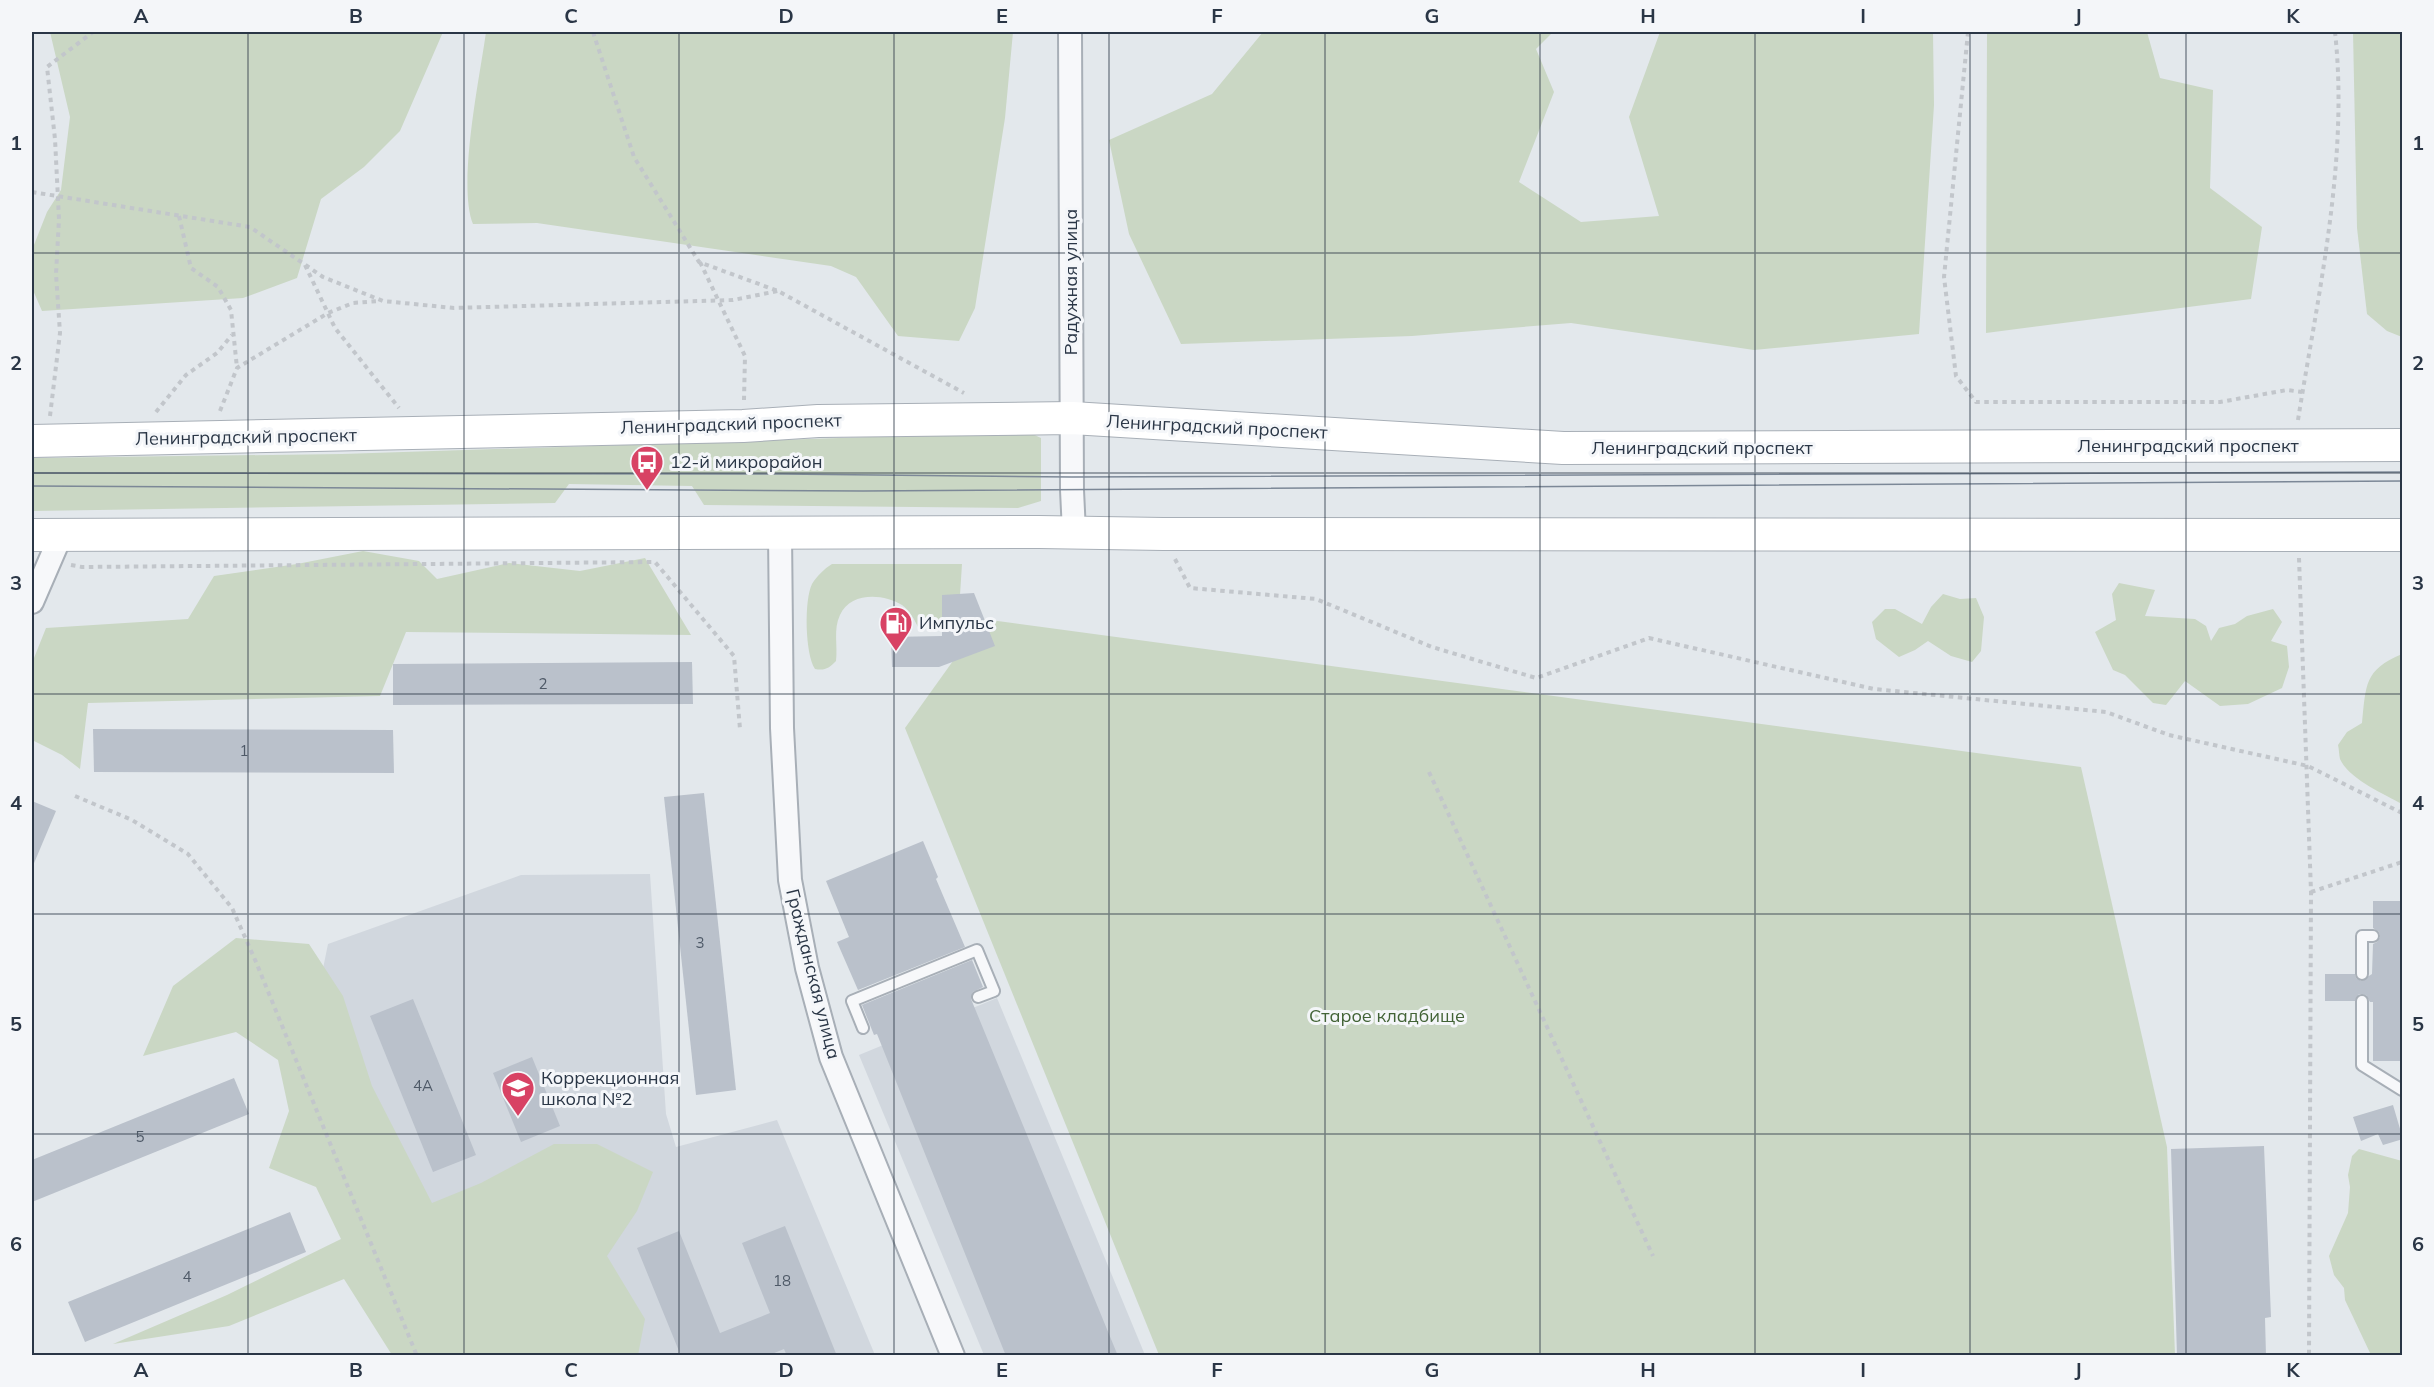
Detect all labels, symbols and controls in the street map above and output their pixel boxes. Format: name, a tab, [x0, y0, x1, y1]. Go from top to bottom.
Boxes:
text: A	[134, 3, 149, 28]
text: B	[349, 3, 363, 28]
text: C	[564, 3, 578, 28]
text: D	[778, 3, 794, 28]
text: E	[996, 3, 1008, 28]
text: F	[1211, 3, 1223, 28]
text: G	[1425, 3, 1439, 28]
text: H	[1640, 3, 1656, 28]
text: I	[1860, 3, 1866, 28]
text: J	[2074, 3, 2082, 28]
text: K	[2286, 3, 2300, 28]
text: 1	[10, 130, 22, 155]
text: 1	[2412, 130, 2424, 155]
street label: Радужная улица	[1059, 209, 1082, 355]
text: 2	[10, 350, 22, 375]
text: 2	[2412, 350, 2424, 375]
street label: Ленинградский проспект	[620, 408, 843, 439]
street label: Ленинградский проспект	[1106, 409, 1329, 444]
street label: Ленинградский проспект	[135, 423, 358, 450]
street label: Ленинградский проспект	[2077, 434, 2300, 457]
street label: Ленинградский проспект	[1591, 436, 1814, 459]
bus stop icon: 12-й микрорайон	[629, 444, 665, 491]
place label: 12-й микрорайон	[670, 450, 823, 473]
text: 3	[10, 570, 22, 595]
text: 3	[2412, 570, 2424, 595]
fuel station icon: Импульс	[878, 605, 914, 652]
place label: Импульс	[919, 611, 994, 634]
house number: 2	[538, 674, 548, 693]
house number: 1	[239, 741, 249, 760]
text: 4	[10, 790, 22, 815]
text: 4	[2412, 790, 2424, 815]
street label: Гражданская улица	[781, 886, 846, 1061]
house number: 3	[695, 933, 705, 952]
park label: Старое кладбище	[1309, 1004, 1465, 1027]
text: 5	[10, 1011, 22, 1036]
text: 5	[2412, 1011, 2424, 1036]
place label: Коррекционная школа №2	[541, 1066, 679, 1110]
school or university icon: Коррекционная школа №2	[500, 1070, 536, 1117]
house number: 4А	[413, 1076, 433, 1095]
house number: 5	[135, 1127, 145, 1146]
text: 6	[10, 1231, 22, 1256]
text: 6	[2412, 1231, 2424, 1256]
house number: 4	[182, 1267, 192, 1286]
house number: 18	[773, 1271, 791, 1290]
text: A	[134, 1357, 149, 1382]
text: B	[349, 1357, 363, 1382]
text: C	[564, 1357, 578, 1382]
text: D	[778, 1357, 794, 1382]
text: E	[996, 1357, 1008, 1382]
text: F	[1211, 1357, 1223, 1382]
text: G	[1425, 1357, 1439, 1382]
text: H	[1640, 1357, 1656, 1382]
text: I	[1860, 1357, 1866, 1382]
text: J	[2074, 1357, 2082, 1382]
text: K	[2286, 1357, 2300, 1382]

